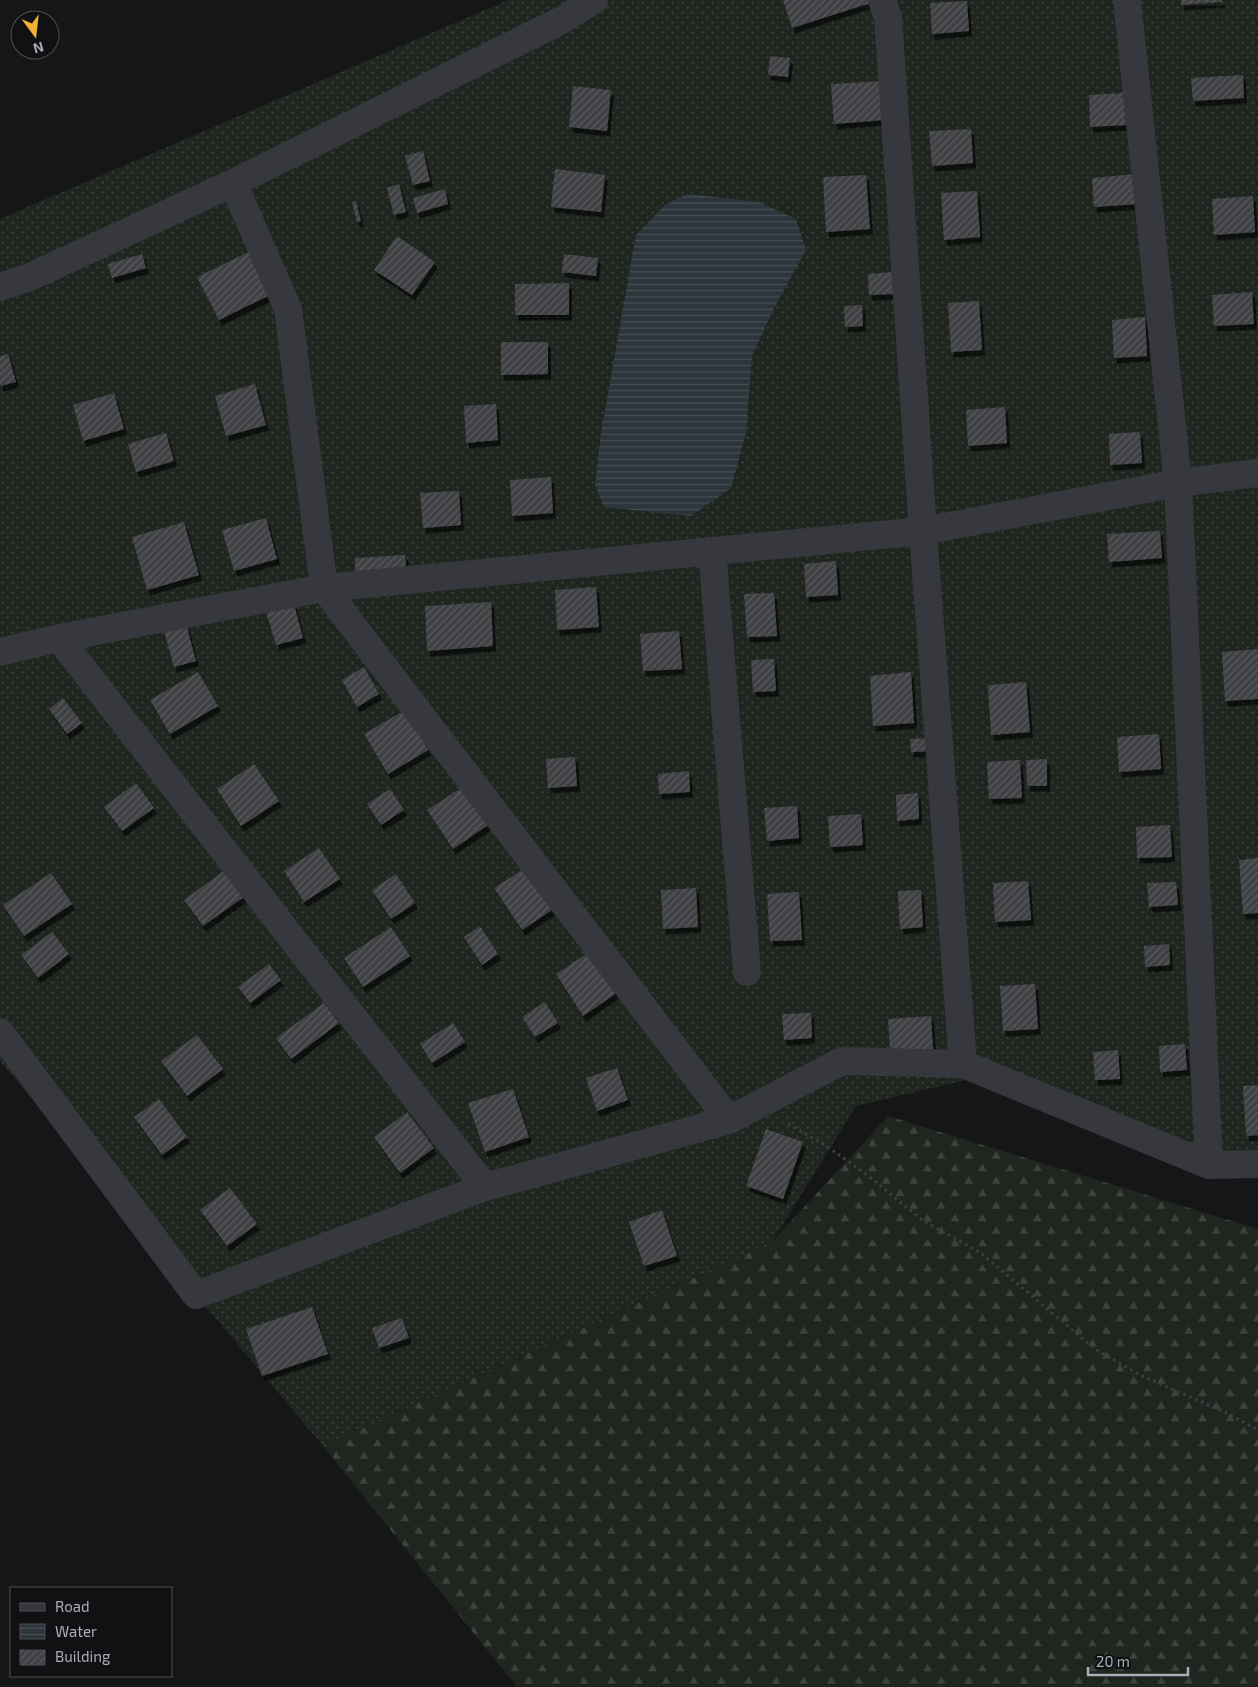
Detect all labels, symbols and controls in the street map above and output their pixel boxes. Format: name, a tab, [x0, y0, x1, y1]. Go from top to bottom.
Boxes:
north arrow	[10, 10, 60, 60]
text: N	[31, 39, 46, 58]
legend	[10, 1587, 172, 1677]
text: Road	[55, 1597, 90, 1615]
text: Water	[55, 1622, 97, 1640]
scale bar	[1088, 1644, 1188, 1676]
text: Building	[55, 1647, 111, 1665]
text: 20 m	[1096, 1652, 1130, 1670]

